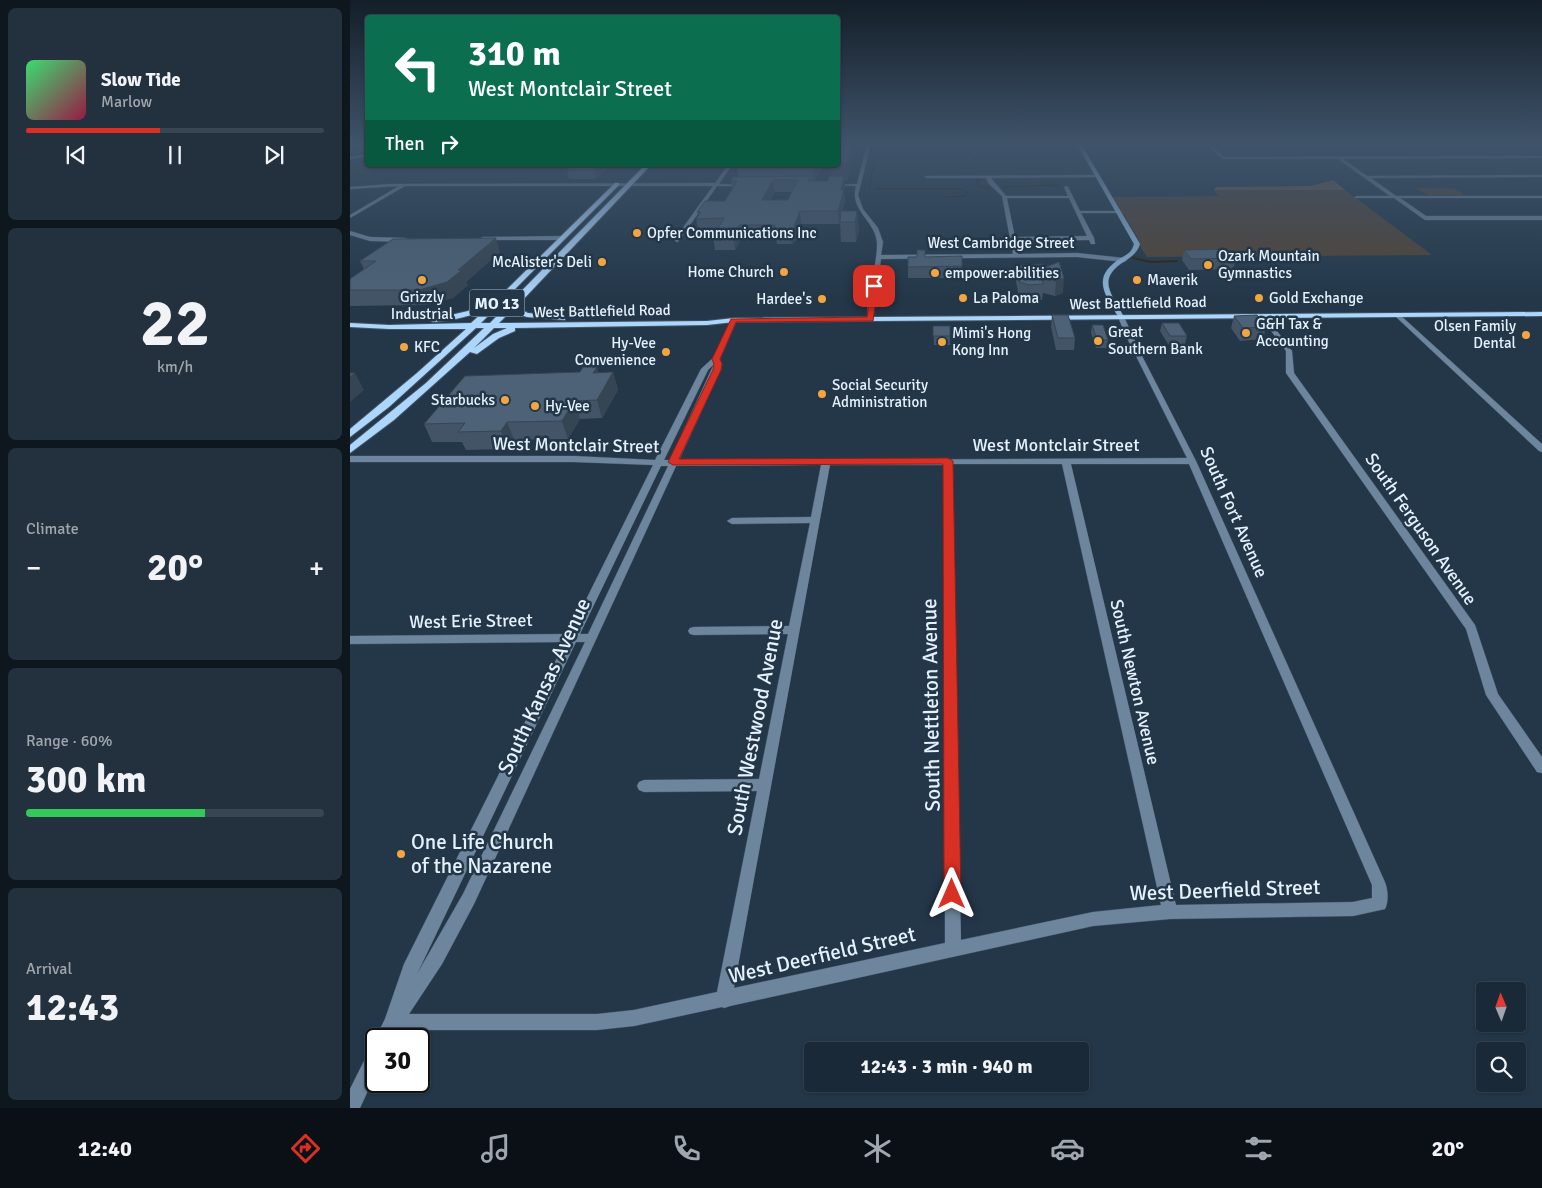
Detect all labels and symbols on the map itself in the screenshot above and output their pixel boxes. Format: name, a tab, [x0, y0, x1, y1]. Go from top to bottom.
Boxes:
place label: Opfer Communications Inc	[647, 224, 817, 242]
marker: Opfer Communications Inc	[631, 227, 643, 239]
street label: West Cambridge Street	[928, 234, 1074, 252]
place label: Ozark Mountain Gymnastics	[1218, 247, 1320, 282]
place label: McAlister's Deli	[492, 253, 592, 271]
marker: McAlister's Deli	[596, 256, 608, 268]
marker: Ozark Mountain Gymnastics	[1202, 259, 1214, 271]
place label: Home Church	[687, 263, 774, 281]
place label: empower:abilities	[945, 264, 1060, 282]
pin	[853, 265, 895, 307]
marker: Home Church	[778, 266, 790, 278]
marker: empower:abilities	[929, 267, 941, 279]
place label: Maverik	[1147, 271, 1198, 289]
marker: Grizzly Industrial	[416, 274, 428, 286]
marker: Maverik	[1131, 274, 1143, 286]
place label: Grizzly Industrial	[391, 288, 453, 323]
place label: La Paloma	[973, 289, 1039, 307]
place label: Gold Exchange	[1269, 289, 1364, 307]
road number: MO 13	[470, 290, 524, 316]
place label: Hardee's	[756, 290, 812, 308]
marker: La Paloma	[957, 292, 969, 304]
marker: Gold Exchange	[1253, 292, 1265, 304]
marker: Hardee's	[816, 293, 828, 305]
street label: West Battlefield Road	[1069, 293, 1207, 313]
street label: West Battlefield Road	[533, 301, 671, 321]
place label: G&H Tax & Accounting	[1256, 315, 1329, 350]
place label: Olsen Family Dental	[1434, 317, 1516, 352]
place label: Great Southern Bank	[1108, 323, 1203, 358]
place label: Mimi's Hong Kong Inn	[952, 324, 1031, 359]
marker: G&H Tax & Accounting	[1240, 327, 1252, 339]
marker: Olsen Family Dental	[1520, 329, 1532, 341]
place label: Hy-Vee Convenience	[575, 334, 656, 369]
marker: Great Southern Bank	[1092, 335, 1104, 347]
marker: Mimi's Hong Kong Inn	[936, 336, 948, 348]
place label: KFC	[414, 338, 440, 356]
marker: KFC	[398, 341, 410, 353]
marker: Hy-Vee Convenience	[660, 346, 672, 358]
place label: Social Security Administration	[832, 376, 928, 411]
marker: Social Security Administration	[816, 388, 828, 400]
place label: Starbucks	[431, 391, 495, 409]
marker: Starbucks	[499, 394, 511, 406]
place label: Hy-Vee	[545, 397, 590, 415]
marker: Hy-Vee	[529, 400, 541, 412]
street label: West Montclair Street	[492, 433, 660, 457]
street label: West Montclair Street	[973, 434, 1139, 456]
street label: South Fort Avenue	[1195, 443, 1273, 581]
street label: South Ferguson Avenue	[1360, 449, 1482, 609]
street label: South Kansas Avenue	[492, 594, 596, 778]
street label: South Newton Avenue	[1105, 597, 1165, 767]
street label: South Nettleton Avenue	[916, 598, 946, 812]
street label: West Erie Street	[409, 609, 533, 633]
street label: South Westwood Avenue	[721, 617, 789, 837]
place label: One Life Church of the Nazarene	[411, 829, 554, 879]
marker: One Life Church of the Nazarene	[395, 848, 407, 860]
position arrow	[925, 867, 977, 919]
street label: West Deerfield Street	[1129, 874, 1321, 906]
street label: West Deerfield Street	[726, 921, 918, 989]
north arrow	[1476, 982, 1526, 1032]
speed limit sign: 30	[365, 1028, 430, 1093]

